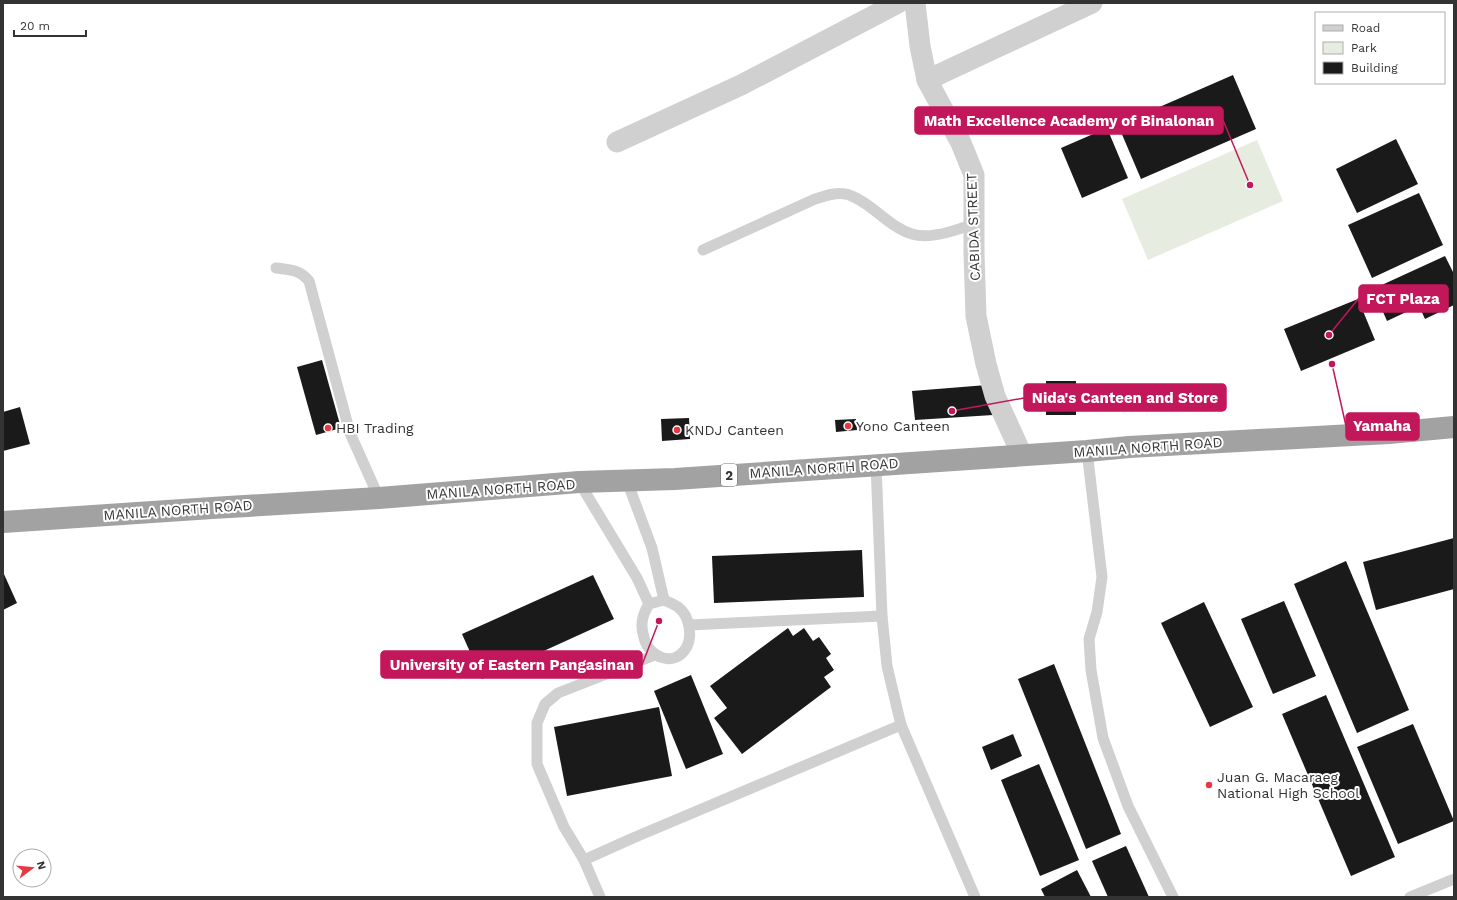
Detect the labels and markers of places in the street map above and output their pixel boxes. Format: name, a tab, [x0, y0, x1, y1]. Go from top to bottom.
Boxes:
callout: Math Excellence Academy of Binalonan	[915, 107, 1223, 134]
callout: FCT Plaza	[1359, 285, 1448, 312]
callout: Nida's Canteen and Store	[1024, 384, 1226, 411]
callout: Yamaha	[1346, 413, 1419, 440]
place label: Yono Canteen	[856, 418, 950, 434]
place label: HBI Trading	[336, 420, 414, 436]
marker: Yono Canteen	[843, 421, 853, 431]
place label: KNDJ Canteen	[685, 422, 784, 438]
marker: HBI Trading	[323, 423, 333, 433]
marker: KNDJ Canteen	[672, 425, 682, 435]
callout: University of Eastern Pangasinan	[381, 651, 642, 678]
place label: Juan G. Macaraeg National High School	[1217, 769, 1360, 801]
marker: Juan G. Macaraeg National High School	[1204, 780, 1214, 790]

